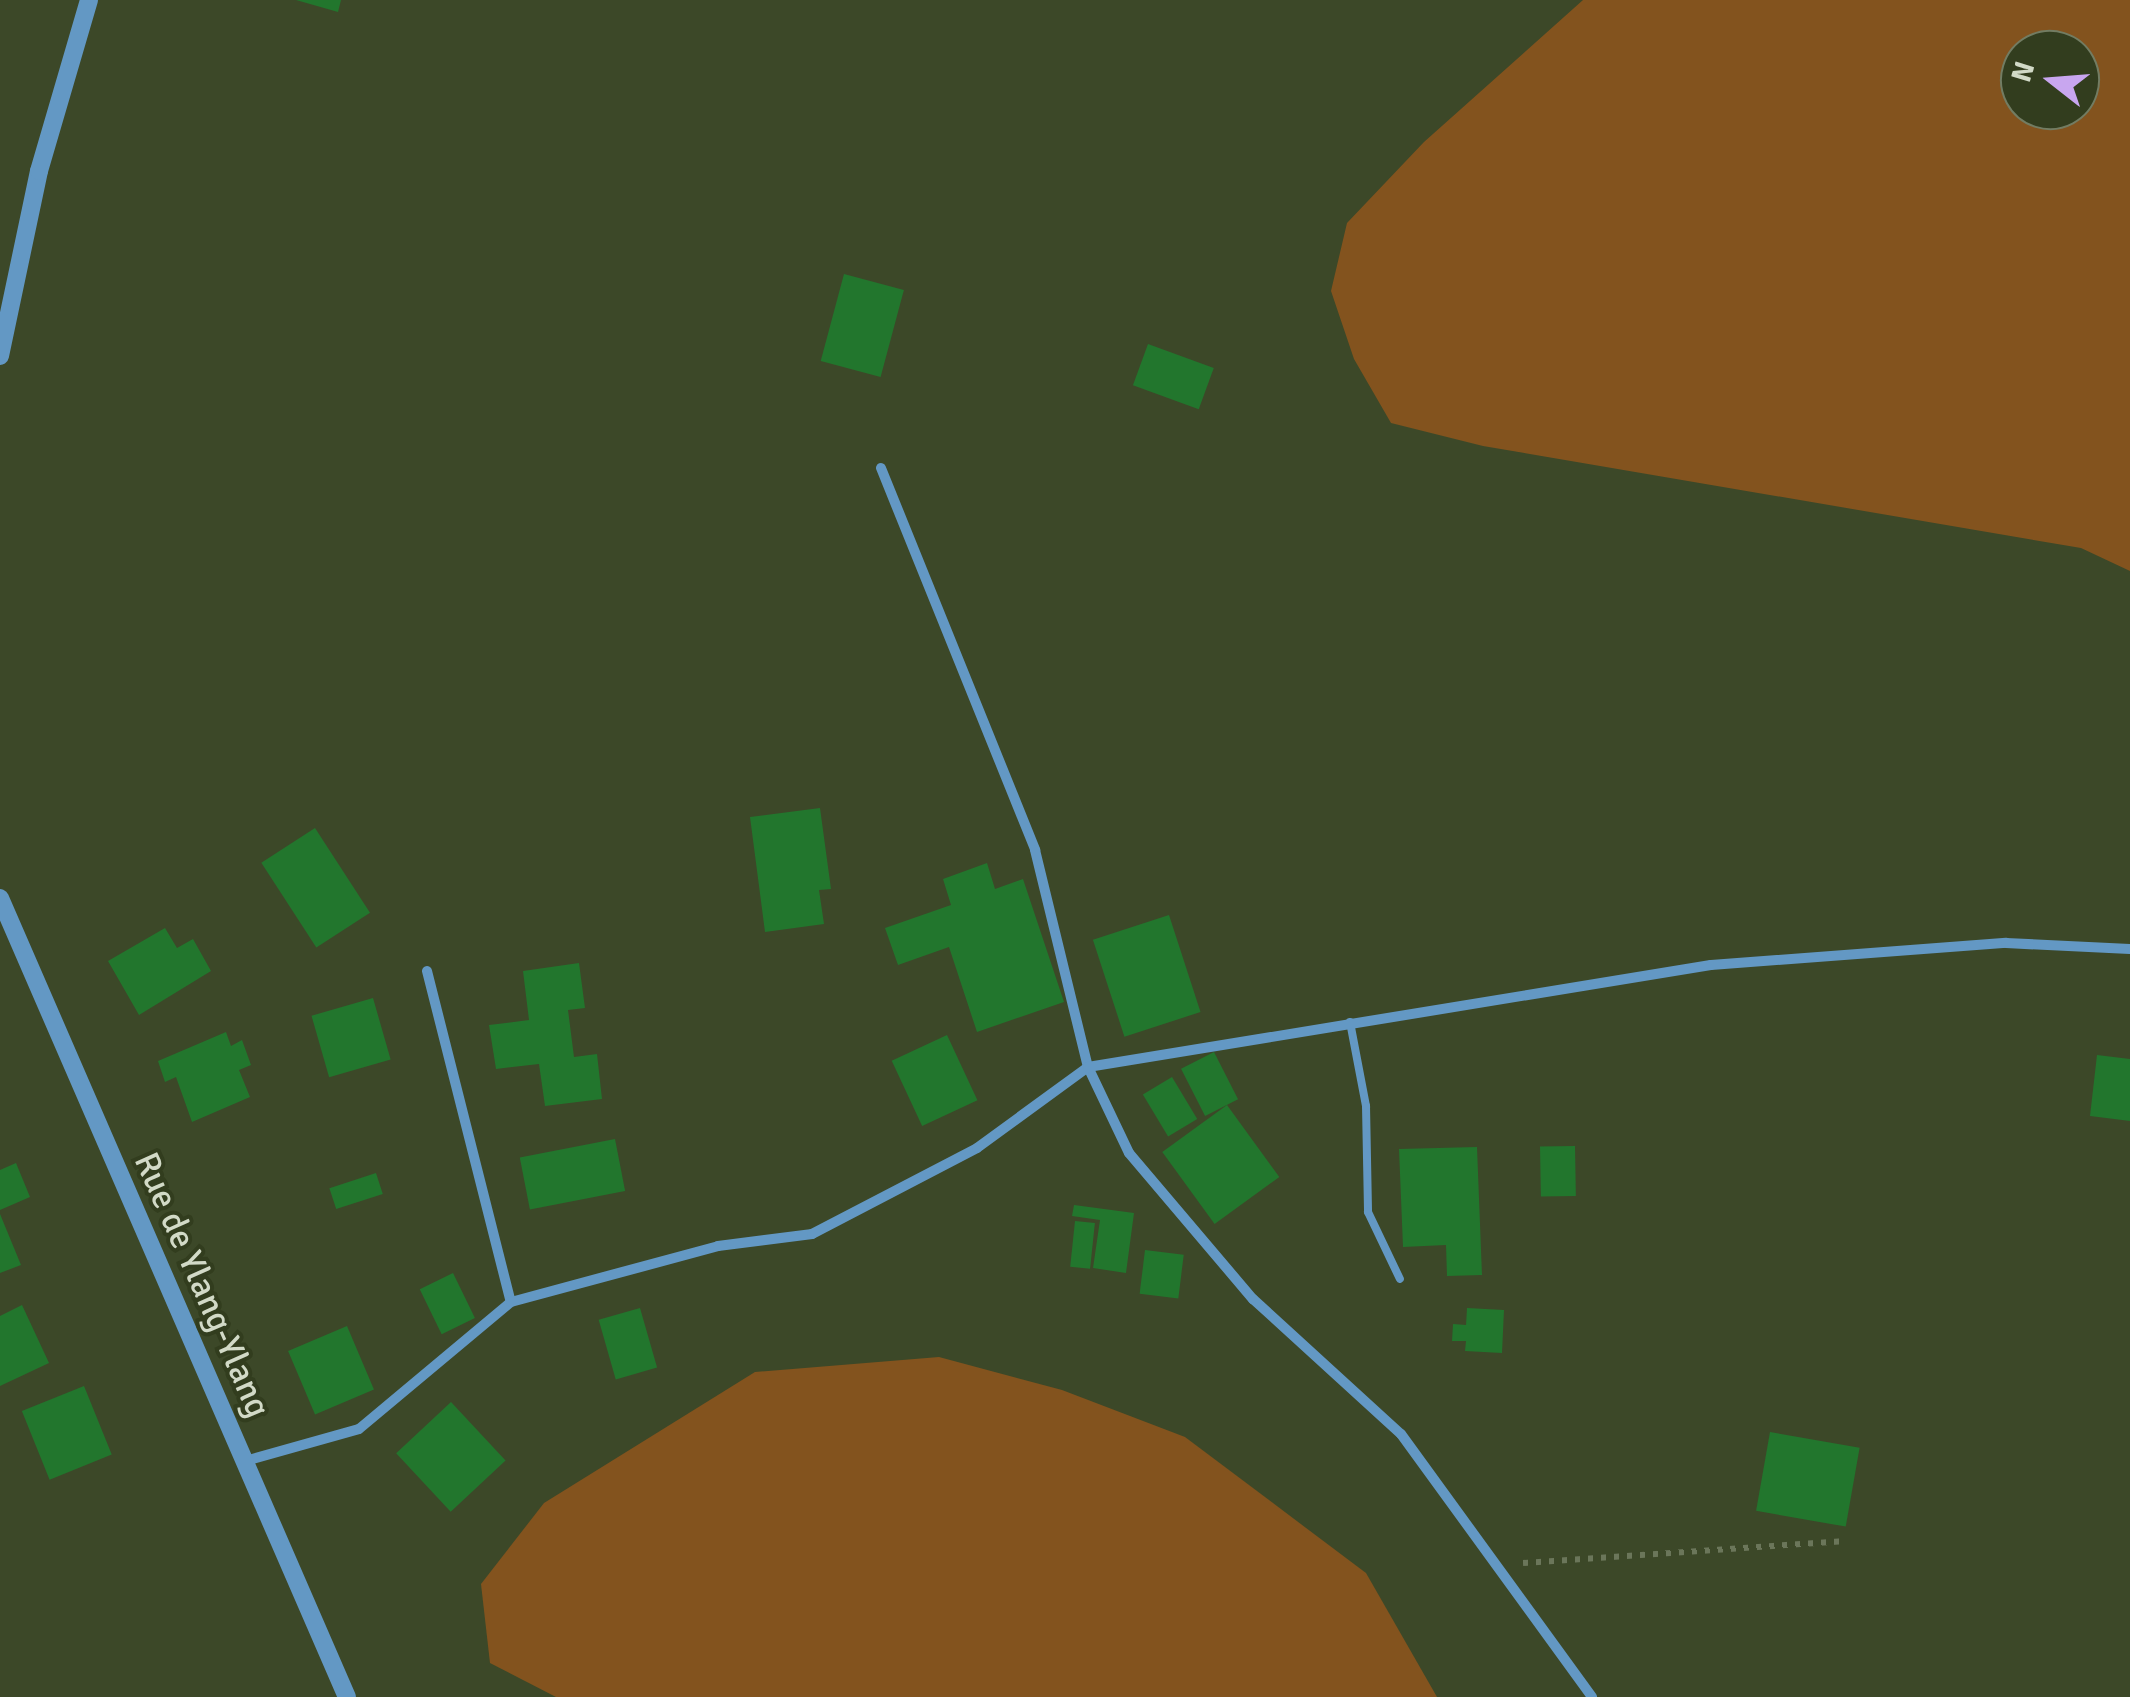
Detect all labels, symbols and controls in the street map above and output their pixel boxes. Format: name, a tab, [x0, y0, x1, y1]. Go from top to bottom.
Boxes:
north arrow	[2000, 30, 2100, 130]
text: N	[2004, 58, 2042, 86]
street label: Rue de Ylang-Ylang	[125, 1146, 279, 1424]

